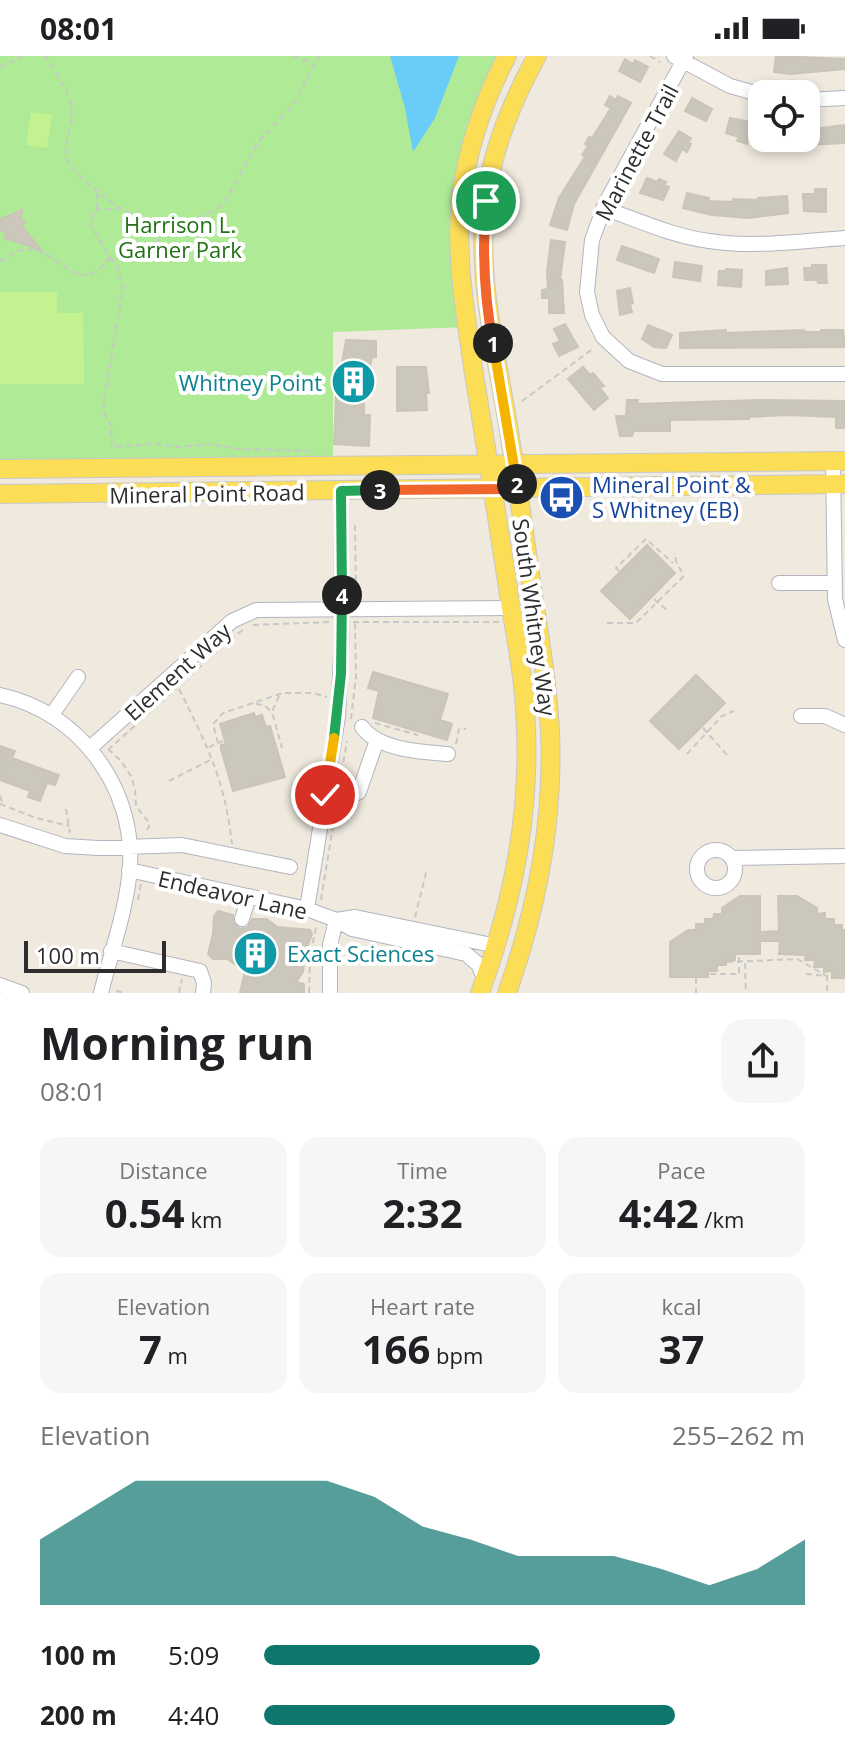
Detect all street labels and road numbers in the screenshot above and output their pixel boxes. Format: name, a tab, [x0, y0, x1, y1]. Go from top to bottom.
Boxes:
street label: Marinette Trail	[587, 78, 685, 226]
street label: Mineral Point Road	[109, 476, 305, 510]
street label: South Whitney Way	[506, 516, 564, 719]
street label: Element Way	[117, 615, 237, 727]
street label: Endeavor Lane	[155, 862, 311, 926]

